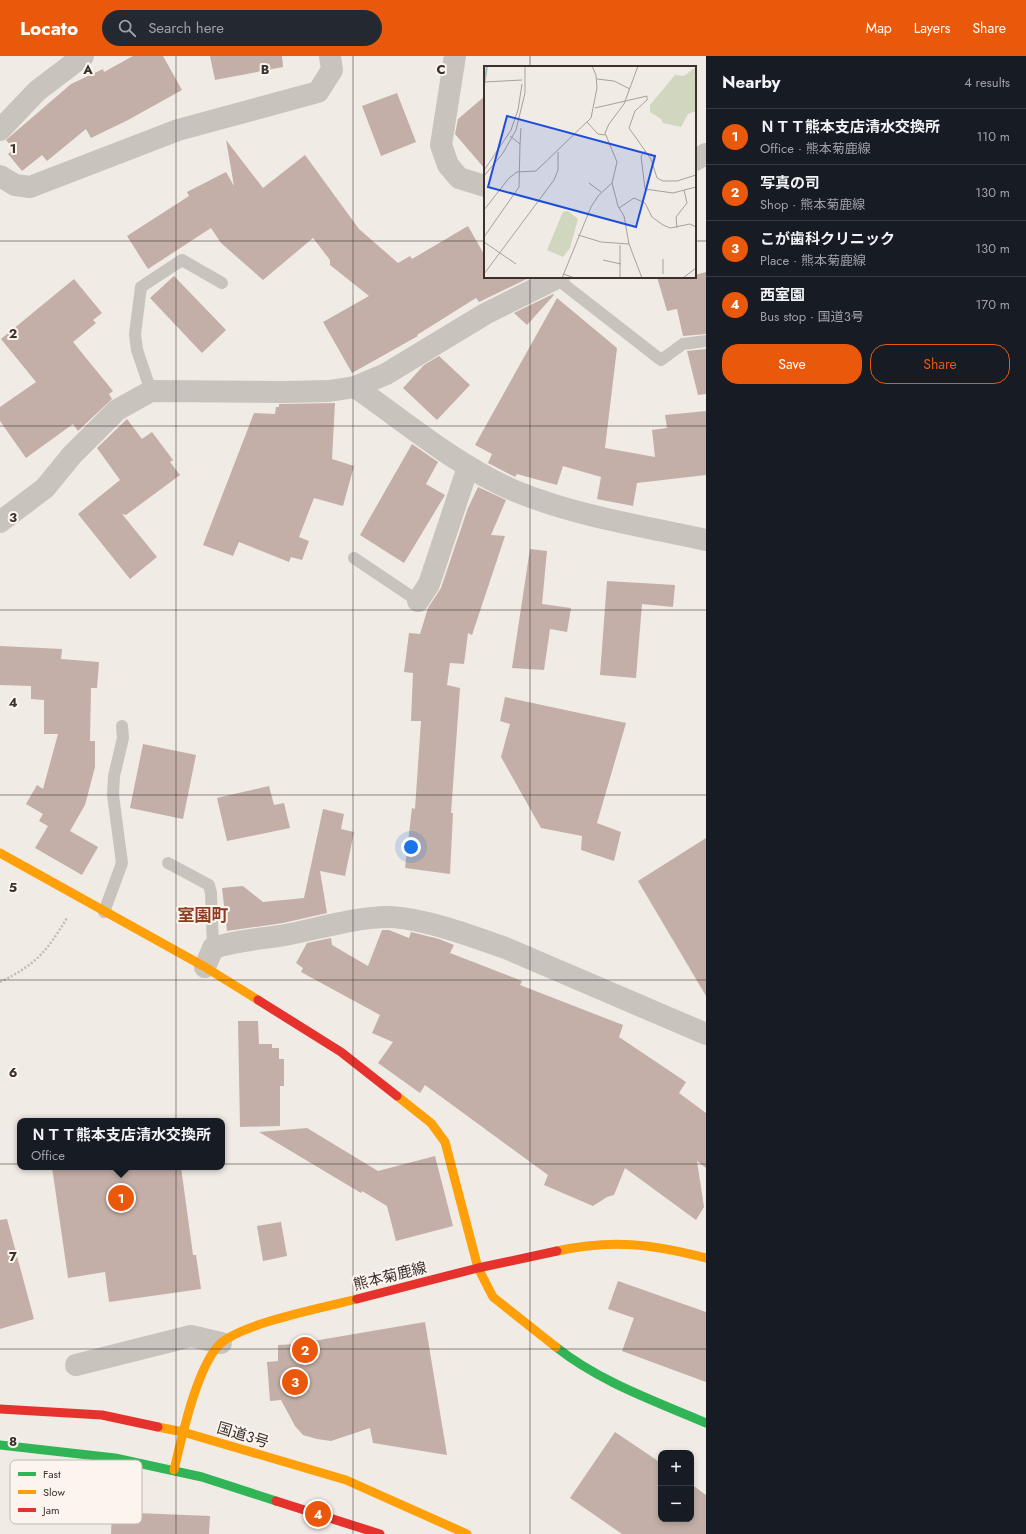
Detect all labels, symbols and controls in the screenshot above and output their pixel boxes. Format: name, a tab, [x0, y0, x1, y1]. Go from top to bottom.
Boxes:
search box	[102, 10, 382, 46]
text: Locato	[20, 15, 78, 42]
icon: search	[116, 17, 138, 39]
text: Search here	[148, 17, 224, 39]
text: Map	[866, 18, 892, 38]
text: Layers	[914, 18, 950, 38]
text: Share	[972, 18, 1006, 38]
text: A	[82, 60, 93, 79]
text: B	[261, 60, 270, 79]
text: C	[436, 60, 446, 79]
inset map	[484, 66, 696, 278]
text: Nearby	[722, 70, 780, 94]
text: 4 results	[964, 73, 1010, 92]
text: ＮＴＴ熊本支店清水交換所	[760, 116, 940, 138]
text: 1	[732, 127, 738, 146]
text: 110 m	[976, 127, 1010, 146]
text: 1	[10, 139, 16, 158]
text: Office · 熊本菊鹿線	[760, 139, 871, 158]
text: 写真の司	[760, 172, 820, 194]
text: 2	[731, 183, 739, 202]
text: 130 m	[975, 183, 1010, 202]
text: Shop · 熊本菊鹿線	[760, 195, 865, 214]
text: こが歯科クリニック	[760, 228, 895, 250]
text: 3	[731, 239, 739, 258]
text: 130 m	[975, 239, 1010, 258]
text: Place · 熊本菊鹿線	[760, 251, 866, 270]
text: 西室園	[760, 284, 805, 306]
text: 4	[730, 295, 740, 314]
text: 170 m	[975, 295, 1010, 314]
text: Bus stop · 国道3号	[760, 307, 864, 326]
text: 2	[9, 324, 17, 343]
button: Save	[722, 344, 862, 384]
button: Share	[870, 344, 1010, 384]
text: 3	[9, 508, 17, 527]
text: 4	[8, 693, 18, 712]
your location	[401, 837, 421, 857]
text: 5	[9, 878, 17, 897]
district label: 室園町	[178, 903, 229, 927]
text: 6	[9, 1063, 18, 1082]
popup	[17, 1118, 225, 1170]
text: ＮＴＴ熊本支店清水交換所	[31, 1124, 211, 1146]
text: Office	[31, 1146, 65, 1165]
pin: 1	[108, 1183, 134, 1213]
text: 7	[9, 1247, 17, 1266]
street label: 熊本菊鹿線	[351, 1256, 429, 1296]
pin: 2	[292, 1335, 318, 1365]
pin: 3	[282, 1367, 308, 1397]
street label: 国道3号	[214, 1417, 272, 1453]
text: 8	[9, 1432, 17, 1451]
map controls	[658, 1450, 694, 1522]
button: +	[658, 1450, 694, 1486]
legend	[10, 1460, 142, 1524]
text: Fast	[43, 1466, 61, 1482]
text: Slow	[43, 1484, 65, 1500]
button: −	[658, 1486, 694, 1522]
pin: 4	[305, 1499, 331, 1529]
text: Jam	[41, 1502, 60, 1518]

